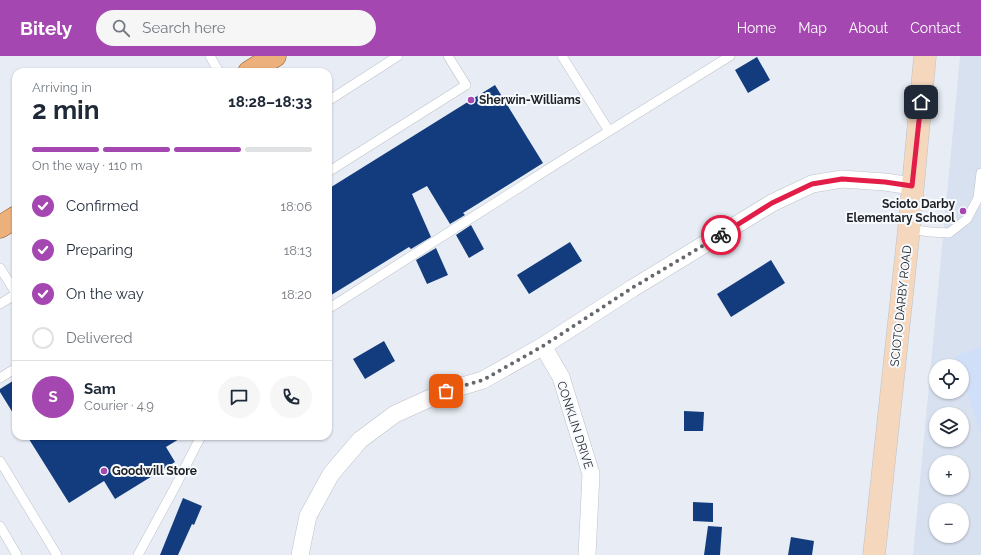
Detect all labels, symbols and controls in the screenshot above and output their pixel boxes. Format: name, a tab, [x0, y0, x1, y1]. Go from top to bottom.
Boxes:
search box	[96, 10, 376, 46]
text: Bitely	[20, 17, 72, 39]
icon: search	[110, 17, 132, 39]
text: Search here	[142, 19, 226, 37]
text: Home	[737, 20, 776, 36]
text: Map	[798, 20, 827, 36]
text: About	[849, 20, 888, 36]
text: Contact	[910, 20, 961, 36]
text: Arriving in	[32, 80, 92, 95]
pin	[904, 85, 938, 119]
icon: home	[910, 91, 932, 113]
text: 18:28–18:33	[228, 93, 312, 111]
place label: Sherwin-Williams	[479, 93, 581, 107]
text: 2 min	[32, 95, 99, 125]
marker: Sherwin-Williams	[466, 95, 476, 105]
text: On the way · 110 m	[32, 158, 143, 173]
icon: check	[32, 195, 54, 217]
text: Confirmed	[66, 197, 139, 215]
place label: Scioto Darby Elementary School	[846, 197, 955, 225]
text: 18:06	[280, 199, 312, 214]
marker: Scioto Darby Elementary School	[958, 206, 968, 216]
courier	[701, 215, 741, 255]
icon: bike	[710, 224, 732, 246]
icon: check	[32, 239, 54, 261]
text: Preparing	[66, 241, 133, 259]
text: 18:13	[284, 243, 312, 258]
street label: SCIOTO DARBY ROAD	[888, 244, 914, 367]
icon: check	[32, 283, 54, 305]
text: On the way	[66, 285, 144, 303]
text: 18:20	[282, 287, 312, 302]
text: Delivered	[66, 329, 133, 347]
map controls	[929, 359, 969, 543]
button: locate	[929, 359, 969, 399]
pin	[429, 374, 463, 408]
button: chat	[218, 376, 260, 418]
button: phone	[270, 376, 312, 418]
street label: CONKLIN DRIVE	[554, 379, 596, 471]
text: Sam	[84, 380, 116, 398]
icon: bag	[435, 380, 457, 402]
text: S	[48, 388, 58, 406]
text: Courier · 4.9	[84, 398, 154, 413]
button: layers	[929, 407, 969, 447]
button: +	[929, 455, 969, 495]
place label: Goodwill Store	[112, 464, 197, 478]
marker: Goodwill Store	[99, 466, 109, 476]
button: −	[929, 503, 969, 543]

